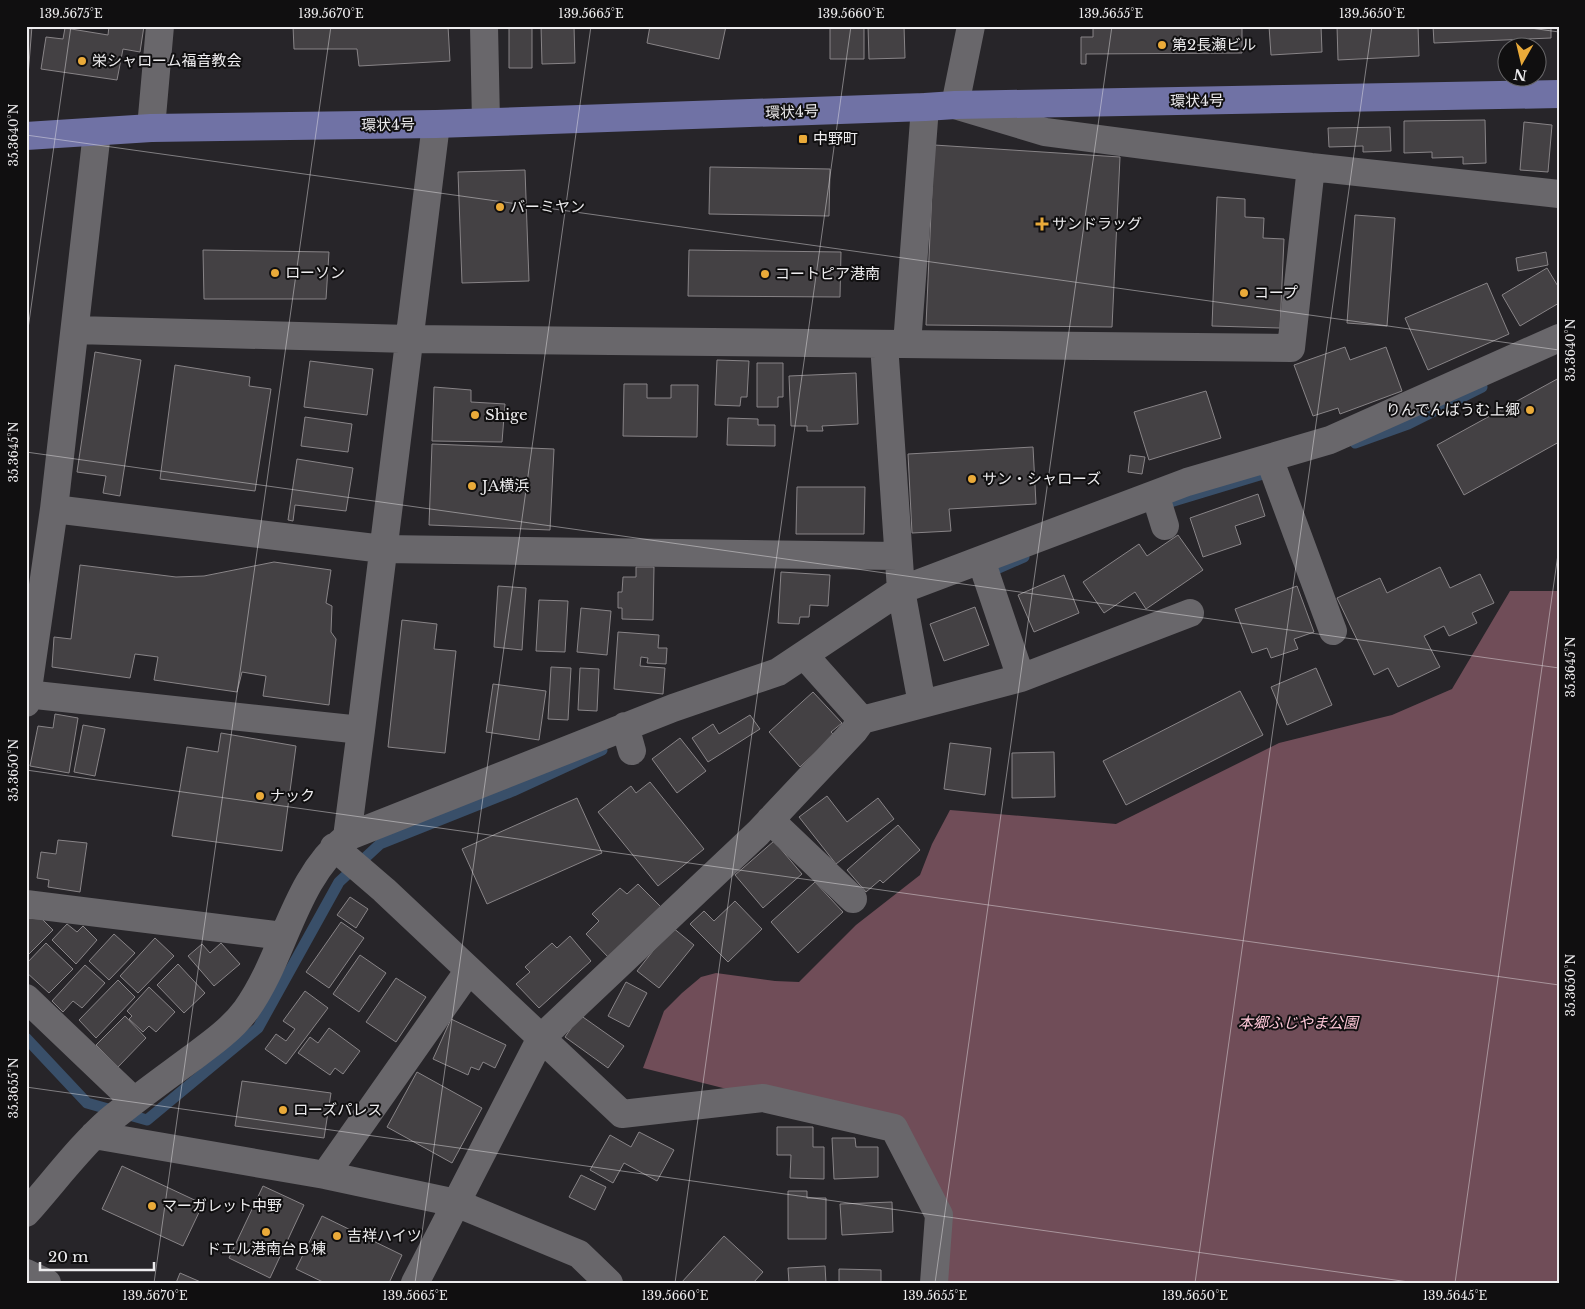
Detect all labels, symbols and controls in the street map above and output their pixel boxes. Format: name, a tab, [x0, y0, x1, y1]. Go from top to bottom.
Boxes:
text: 139.5675°E	[39, 6, 103, 21]
text: 139.5670°E	[298, 6, 364, 21]
text: 139.5665°E	[558, 6, 624, 21]
text: 139.5660°E	[817, 6, 885, 21]
text: 139.5655°E	[1079, 6, 1143, 21]
text: 139.5650°E	[1339, 6, 1405, 21]
place label: 第2長瀬ビル	[1172, 35, 1256, 54]
north arrow	[1498, 38, 1548, 88]
marker: 第2長瀬ビル	[1156, 39, 1168, 51]
place label: 栄シャローム福音教会	[92, 51, 242, 70]
marker: 栄シャローム福音教会	[76, 55, 88, 67]
text: N	[1512, 65, 1528, 85]
street label: 環状4号	[1170, 91, 1224, 110]
street label: 環状4号	[765, 101, 819, 122]
text: 35.3640°N	[6, 103, 21, 166]
street label: 環状4号	[361, 115, 415, 134]
place label: 中野町	[813, 129, 858, 148]
marker: 中野町	[797, 133, 809, 145]
place label: バーミヤン	[510, 197, 585, 216]
marker: バーミヤン	[494, 201, 506, 213]
place label: サンドラッグ	[1052, 214, 1142, 233]
marker: サンドラッグ	[1036, 218, 1048, 230]
place label: ローソン	[285, 263, 345, 282]
place label: コートピア港南	[775, 264, 880, 283]
marker: ローソン	[269, 267, 281, 279]
marker: コートピア港南	[759, 268, 771, 280]
place label: コープ	[1254, 283, 1298, 302]
marker: コープ	[1238, 287, 1250, 299]
text: 35.3640°N	[1563, 318, 1578, 381]
place label: りんでんばうむ上郷	[1386, 400, 1520, 419]
marker: りんでんばうむ上郷	[1524, 404, 1536, 416]
place label: Shige	[485, 405, 528, 424]
marker: Shige	[469, 409, 481, 421]
text: 35.3645°N	[6, 421, 21, 483]
place label: サン・シャローズ	[982, 469, 1101, 488]
marker: サン・シャローズ	[966, 473, 978, 485]
place label: JA横浜	[480, 476, 529, 495]
marker: JA横浜	[466, 480, 478, 492]
text: 35.3645°N	[1563, 636, 1578, 698]
text: 35.3650°N	[6, 738, 21, 801]
place label: ナック	[270, 786, 315, 805]
marker: ナック	[254, 790, 266, 802]
text: 35.3650°N	[1563, 953, 1578, 1016]
park label: 本郷ふじやま公園	[1238, 1013, 1360, 1032]
text: 35.3655°N	[6, 1057, 21, 1119]
place label: ローズパレス	[293, 1100, 382, 1119]
marker: ローズパレス	[277, 1104, 289, 1116]
place label: マーガレット中野	[162, 1196, 282, 1215]
marker: マーガレット中野	[146, 1200, 158, 1212]
marker: ドエル港南台Ｂ棟	[260, 1226, 272, 1238]
place label: 吉祥ハイツ	[347, 1226, 422, 1245]
marker: 吉祥ハイツ	[331, 1230, 343, 1242]
scale bar	[40, 1239, 154, 1271]
place label: ドエル港南台Ｂ棟	[206, 1239, 326, 1258]
text: 20 m	[48, 1247, 88, 1266]
text: 139.5670°E	[122, 1288, 188, 1303]
text: 139.5665°E	[382, 1288, 448, 1303]
text: 139.5660°E	[641, 1288, 709, 1303]
text: 139.5655°E	[903, 1288, 967, 1303]
text: 139.5650°E	[1162, 1288, 1228, 1303]
text: 139.5645°E	[1423, 1288, 1488, 1303]

